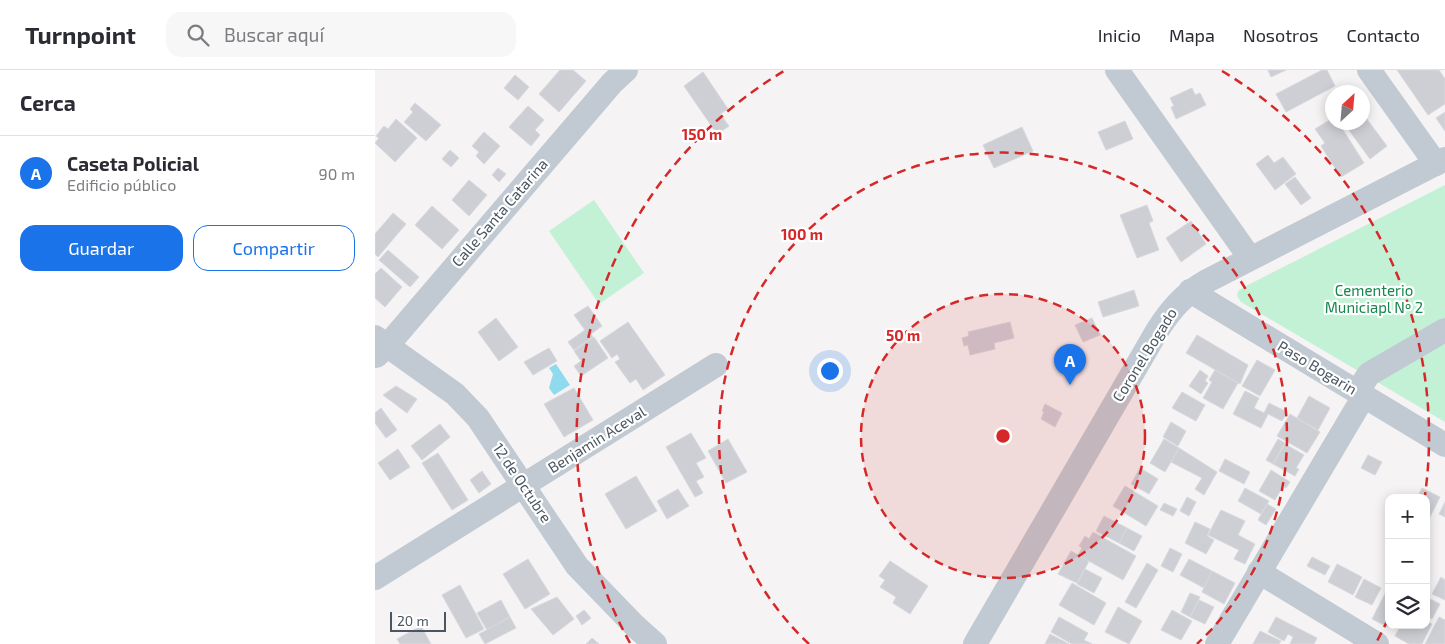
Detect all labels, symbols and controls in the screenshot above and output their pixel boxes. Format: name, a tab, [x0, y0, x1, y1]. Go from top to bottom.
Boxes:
search box	[166, 12, 516, 57]
text: Turnpoint	[25, 20, 136, 49]
icon: search	[184, 21, 212, 49]
text: Buscar aquí	[224, 23, 324, 46]
text: Inicio	[1098, 24, 1141, 46]
text: Mapa	[1169, 24, 1215, 46]
text: Nosotros	[1243, 24, 1318, 46]
text: Contacto	[1346, 24, 1420, 46]
north arrow	[1325, 85, 1370, 130]
text: Cerca	[20, 90, 76, 115]
text: 150 m	[682, 125, 722, 143]
text: Caseta Policial	[67, 152, 199, 175]
street label: Calle Santa Catarina	[447, 155, 551, 270]
text: A	[31, 164, 41, 183]
text: 90 m	[319, 164, 355, 183]
text: Edificio público	[67, 175, 176, 194]
button: Guardar	[20, 225, 183, 271]
button: Compartir	[193, 225, 355, 271]
text: 100 m	[781, 225, 823, 243]
park label: Cementerio Municiapl Nº 2	[1325, 281, 1423, 316]
street label: Coronel Bogado	[1108, 304, 1180, 405]
text: 50 m	[886, 326, 920, 344]
street label: Paso Bogarin	[1275, 336, 1360, 398]
pin: A	[1054, 344, 1086, 385]
your location	[817, 358, 843, 384]
street label: Benjamin Aceval	[544, 402, 650, 477]
centre of rings	[994, 427, 1012, 445]
street label: 12 de Octubre	[490, 439, 556, 526]
map controls	[1385, 494, 1430, 629]
button: +	[1385, 494, 1430, 539]
button: −	[1385, 539, 1430, 584]
button: layers	[1385, 584, 1430, 629]
scale bar	[390, 609, 446, 632]
text: 20 m	[397, 612, 429, 629]

